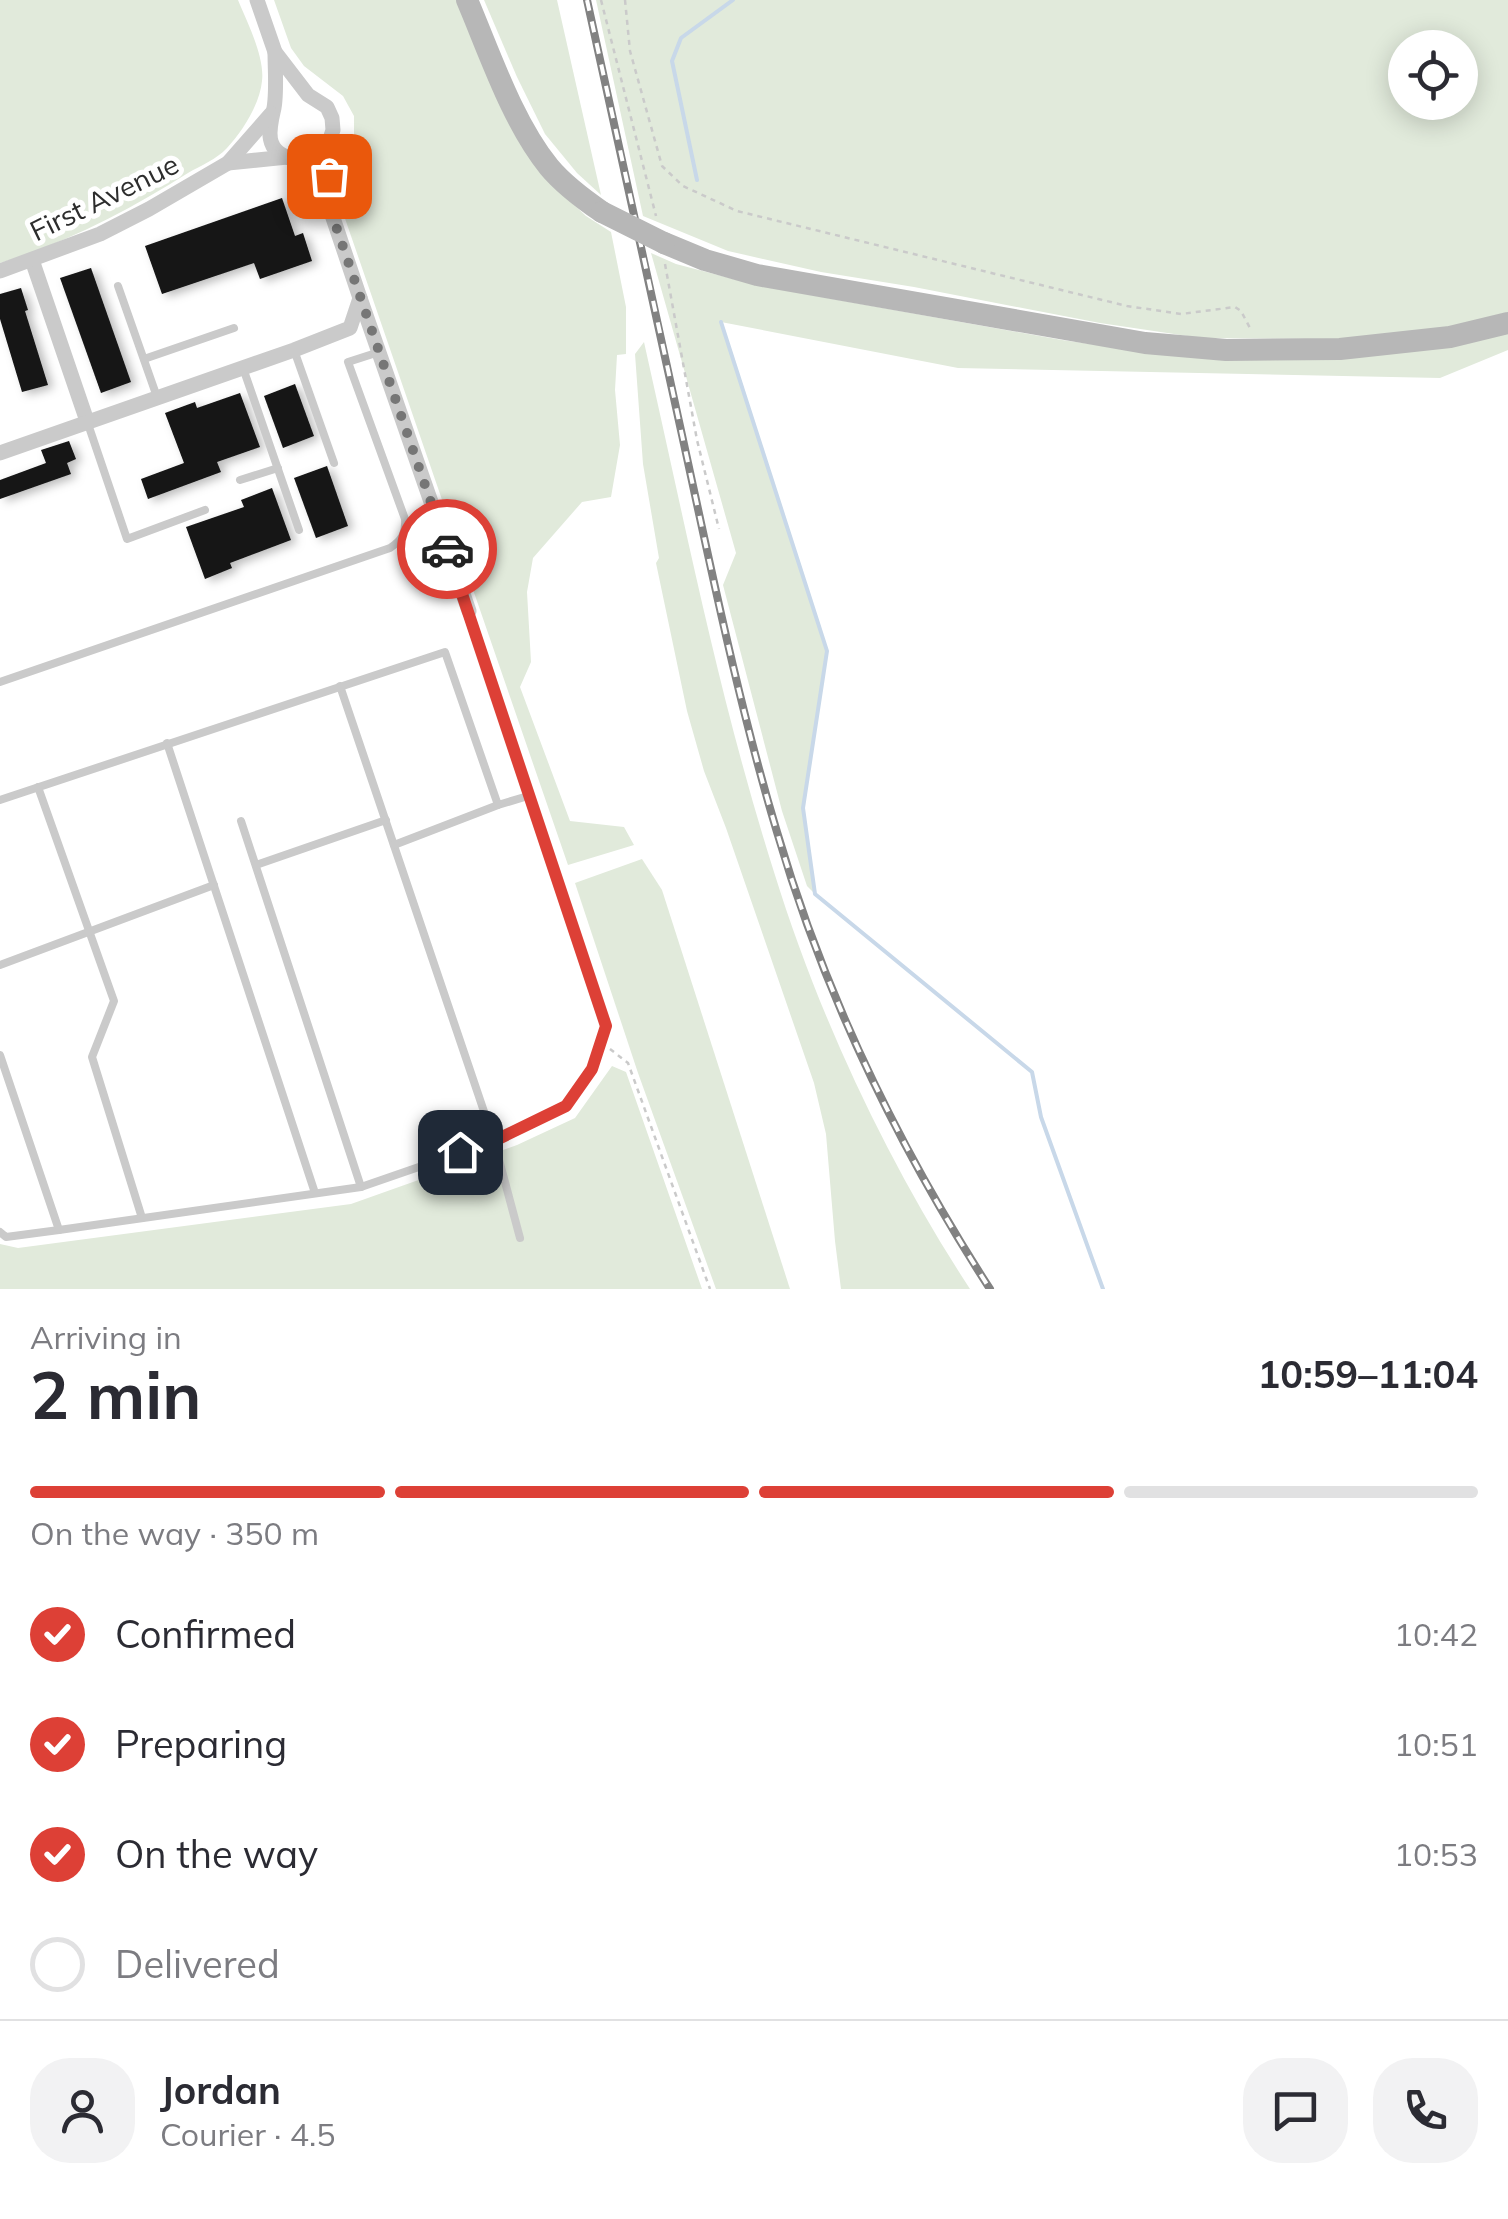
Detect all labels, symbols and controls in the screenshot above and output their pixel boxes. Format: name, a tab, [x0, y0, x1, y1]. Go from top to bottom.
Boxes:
map controls	[1388, 30, 1478, 120]
button: locate	[1388, 30, 1478, 120]
pin	[287, 134, 372, 219]
street label: First Avenue	[24, 146, 184, 248]
icon: bag	[302, 149, 357, 204]
courier	[397, 499, 497, 599]
icon: car	[420, 522, 475, 577]
pin	[418, 1110, 503, 1195]
icon: home	[433, 1125, 488, 1180]
text: Arriving in	[30, 1317, 182, 1357]
text: 10:59–11:04	[1258, 1350, 1478, 1398]
text: 2 min	[30, 1354, 201, 1435]
text: On the way · 350 m	[30, 1513, 319, 1553]
icon: check	[30, 1607, 85, 1662]
text: Confirmed	[115, 1610, 296, 1658]
text: 10:42	[1394, 1614, 1478, 1654]
icon: check	[30, 1717, 85, 1772]
text: Preparing	[115, 1720, 287, 1768]
text: 10:51	[1394, 1724, 1478, 1764]
icon: check	[30, 1827, 85, 1882]
text: On the way	[115, 1830, 318, 1878]
text: 10:53	[1394, 1834, 1478, 1874]
text: Delivered	[115, 1940, 280, 1988]
button: person	[30, 2058, 135, 2163]
button: chat	[1243, 2058, 1348, 2163]
button: phone	[1373, 2058, 1478, 2163]
text: Jordan	[160, 2066, 281, 2114]
text: Courier · 4.5	[160, 2114, 336, 2154]

